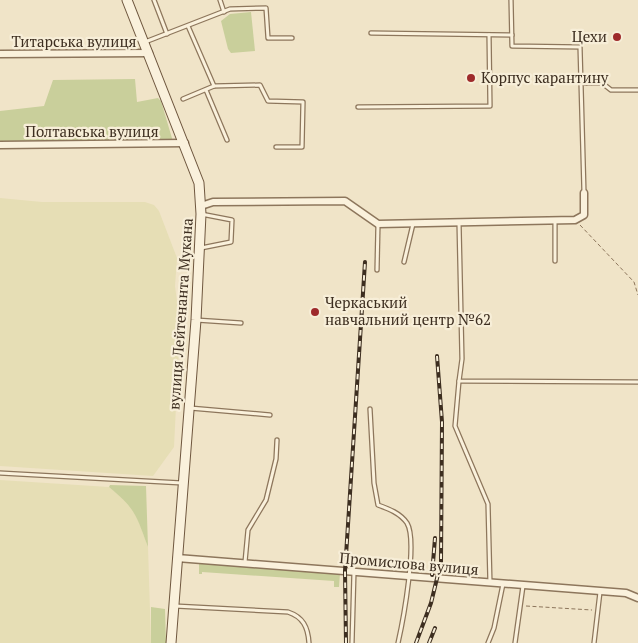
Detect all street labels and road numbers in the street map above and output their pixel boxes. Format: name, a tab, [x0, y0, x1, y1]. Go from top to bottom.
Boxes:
street label: Титарська вулиця	[11, 31, 137, 51]
street label: Полтавська вулиця	[25, 121, 159, 141]
street label: вулиця Лейтенанта Мукана	[163, 217, 197, 411]
street label: Промислова вулиця	[339, 547, 480, 579]

